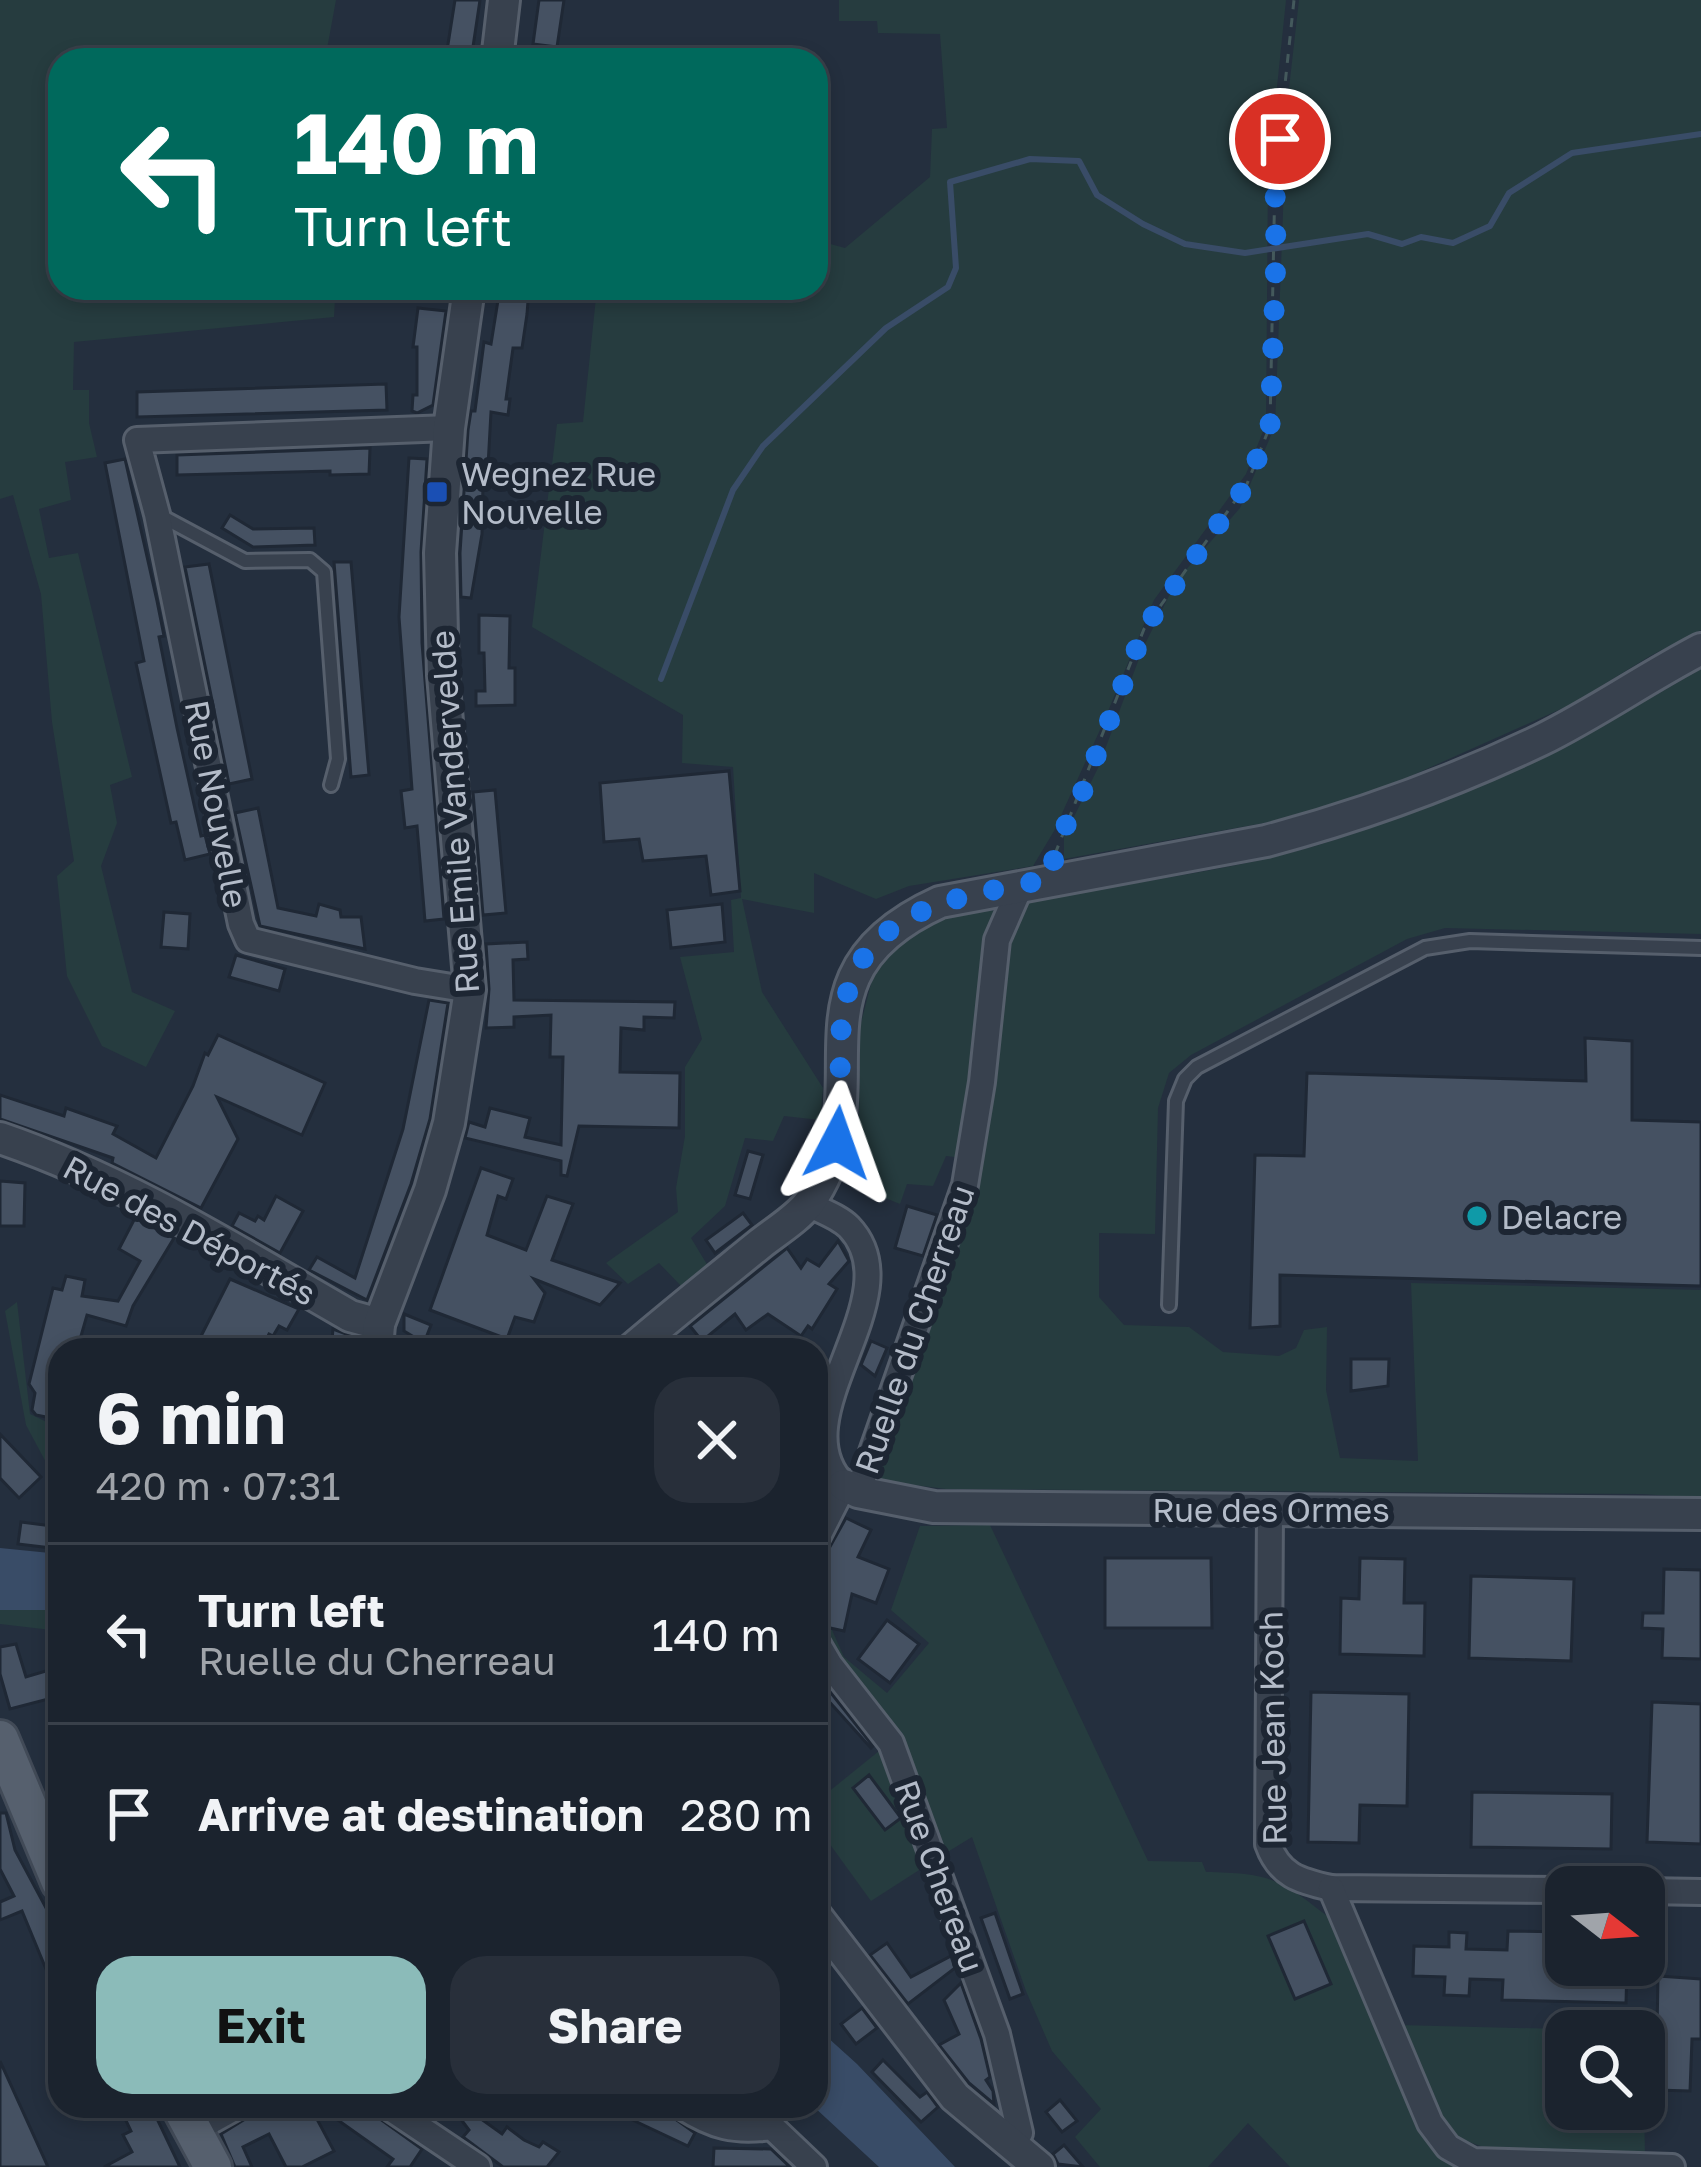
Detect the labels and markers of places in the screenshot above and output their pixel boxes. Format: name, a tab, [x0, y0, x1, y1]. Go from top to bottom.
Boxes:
pin	[1229, 88, 1331, 190]
place label: Wegnez Rue Nouvelle	[461, 454, 656, 531]
marker: Wegnez Rue Nouvelle	[424, 479, 450, 505]
place label: Delacre	[1501, 1197, 1622, 1236]
marker: Delacre	[1464, 1203, 1490, 1229]

